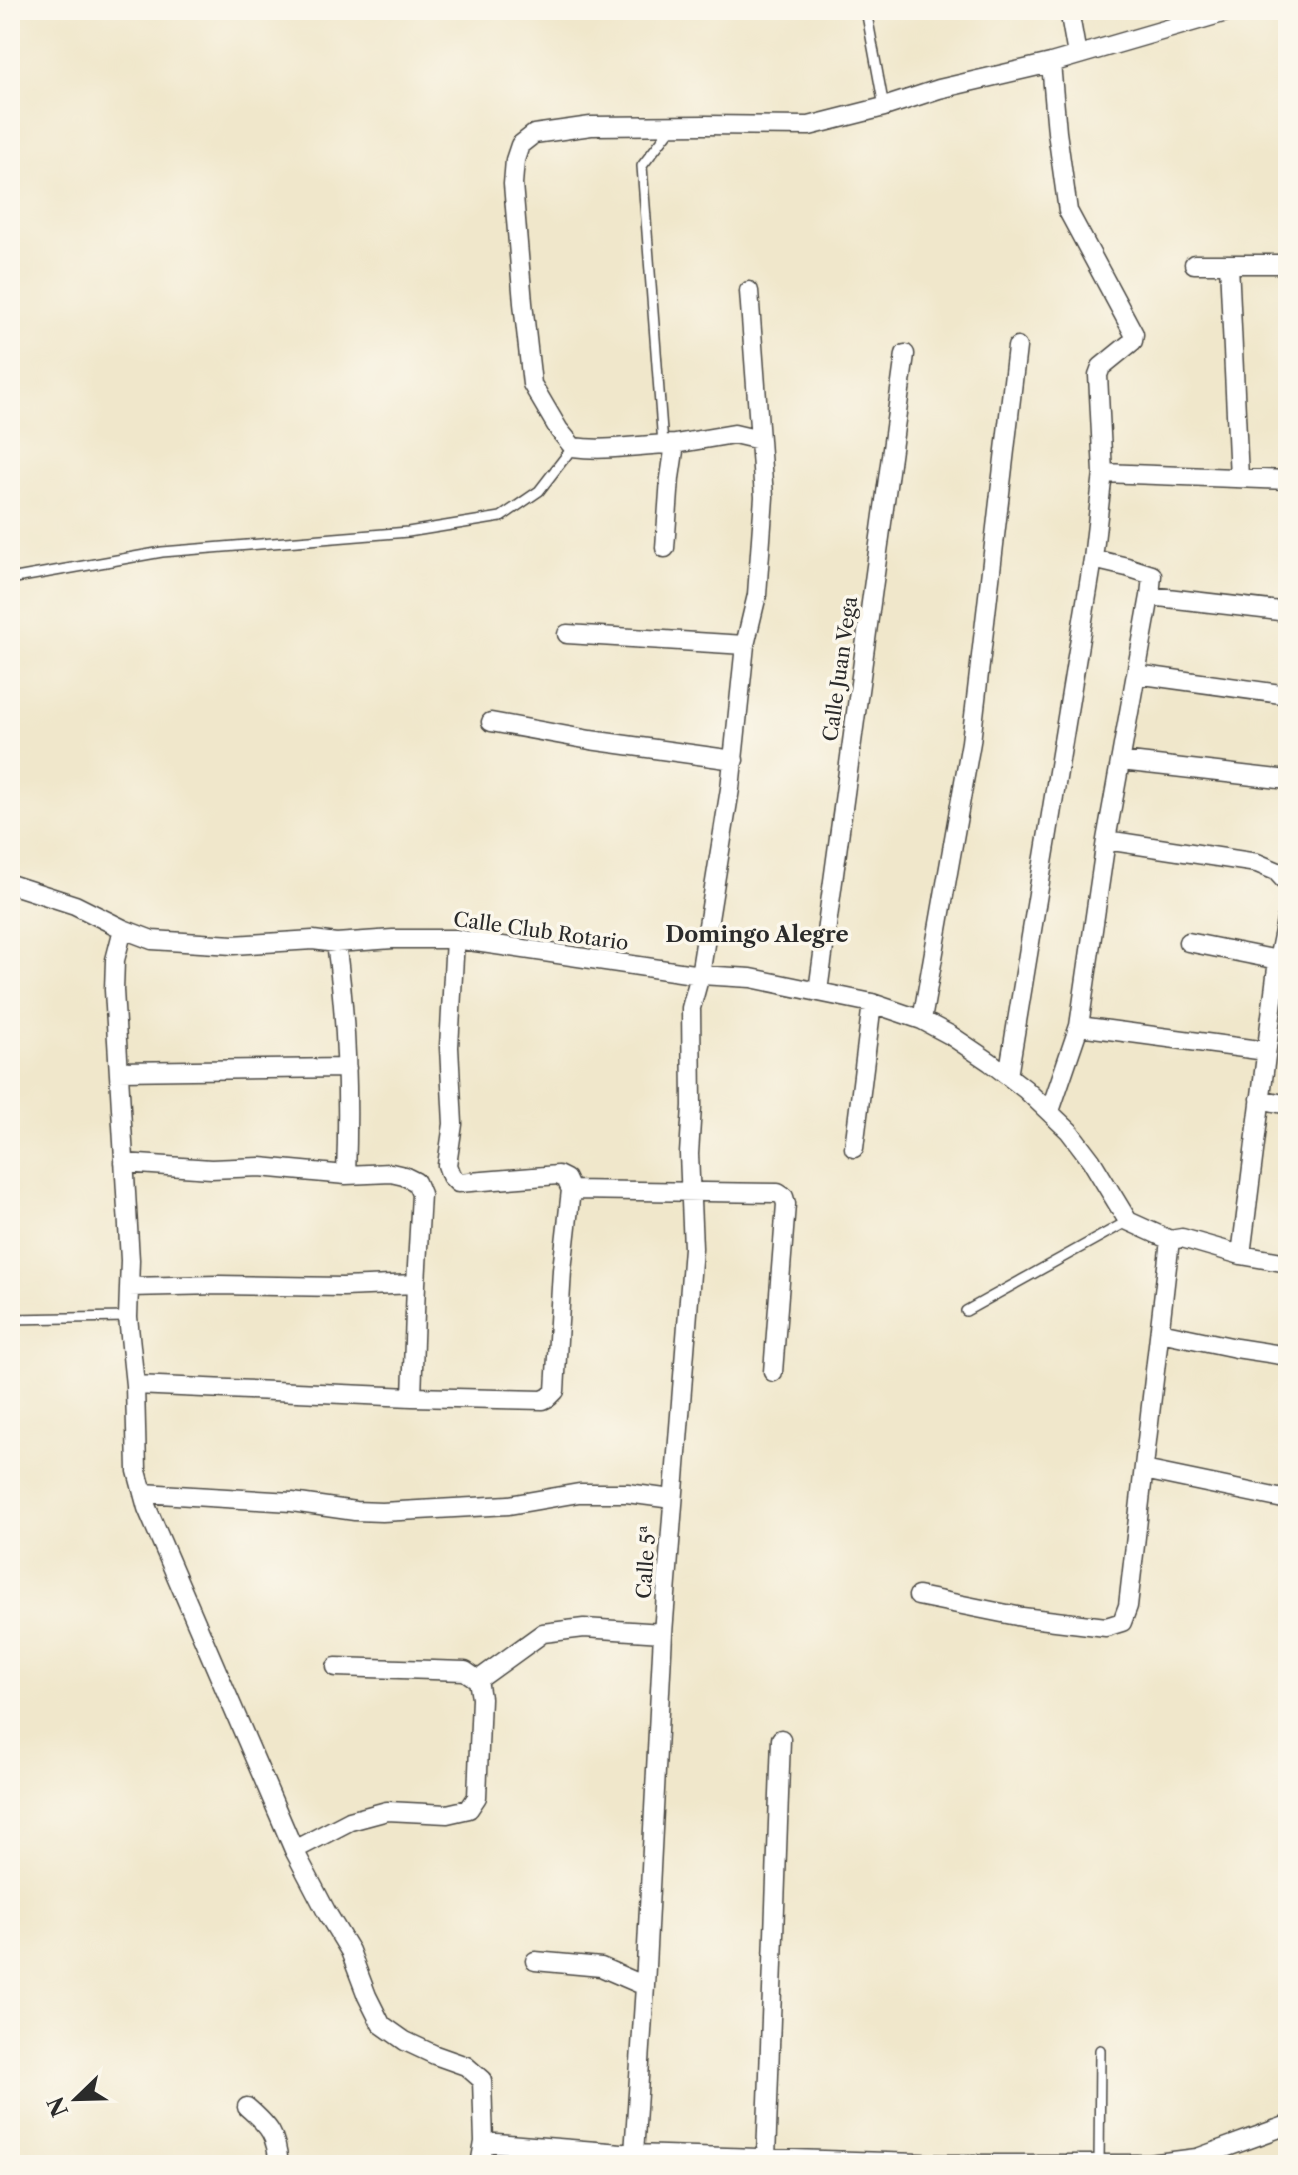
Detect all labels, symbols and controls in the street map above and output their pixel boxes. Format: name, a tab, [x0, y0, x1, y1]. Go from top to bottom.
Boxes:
street label: Calle Juan Vega	[818, 595, 862, 743]
street label: Calle Club Rotario	[452, 907, 630, 955]
district label: Domingo Alegre	[665, 921, 849, 948]
street label: Calle 5ª	[631, 1525, 661, 1599]
north arrow	[36, 2059, 116, 2139]
text: N	[42, 2093, 74, 2121]

